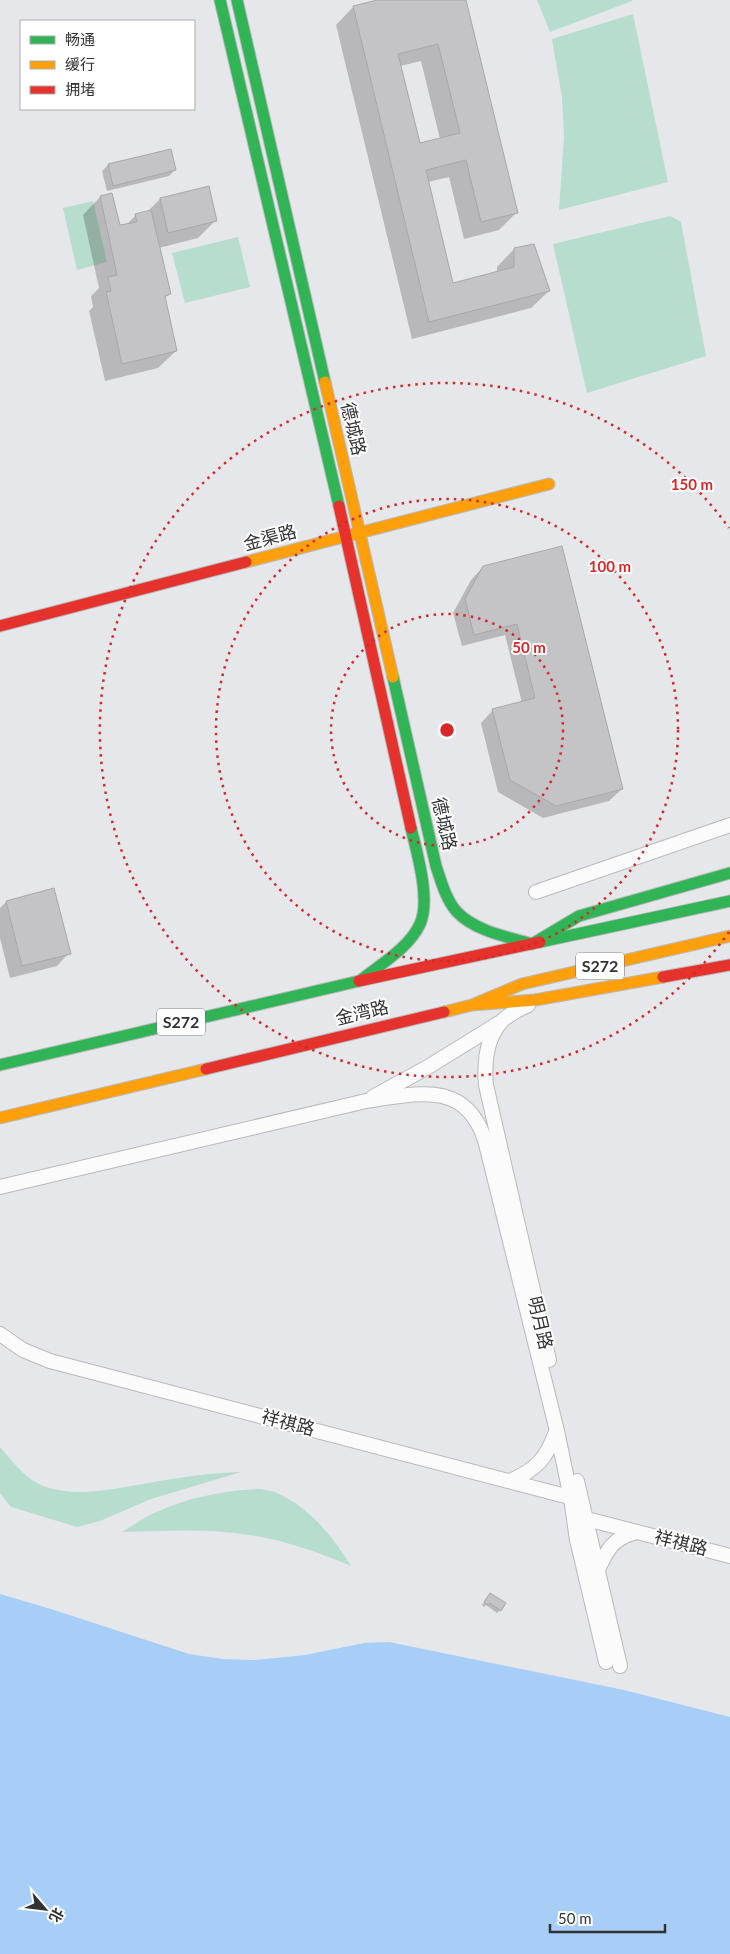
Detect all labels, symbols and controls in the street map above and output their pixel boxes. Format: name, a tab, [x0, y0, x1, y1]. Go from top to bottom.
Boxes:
legend	[20, 20, 195, 110]
text: 畅通	[65, 30, 95, 48]
text: 缓行	[65, 55, 95, 73]
text: 拥堵	[65, 80, 95, 98]
street label: 德城路	[337, 400, 371, 458]
text: 150 m	[671, 475, 713, 493]
street label: 金渠路	[241, 519, 299, 555]
text: 100 m	[589, 557, 631, 575]
text: 50 m	[512, 638, 546, 656]
centre of rings	[438, 721, 456, 739]
street label: 德城路	[428, 795, 462, 853]
road number: S272	[576, 952, 624, 979]
street label: 金湾路	[333, 995, 391, 1029]
road number: S272	[157, 1009, 205, 1036]
street label: 明月路	[524, 1294, 558, 1352]
street label: 祥祺路	[259, 1404, 317, 1440]
street label: 祥祺路	[652, 1525, 710, 1559]
north arrow	[20, 1884, 70, 1934]
scale bar	[550, 1902, 665, 1934]
text: 北	[46, 1905, 68, 1926]
text: 50 m	[558, 1909, 592, 1927]

